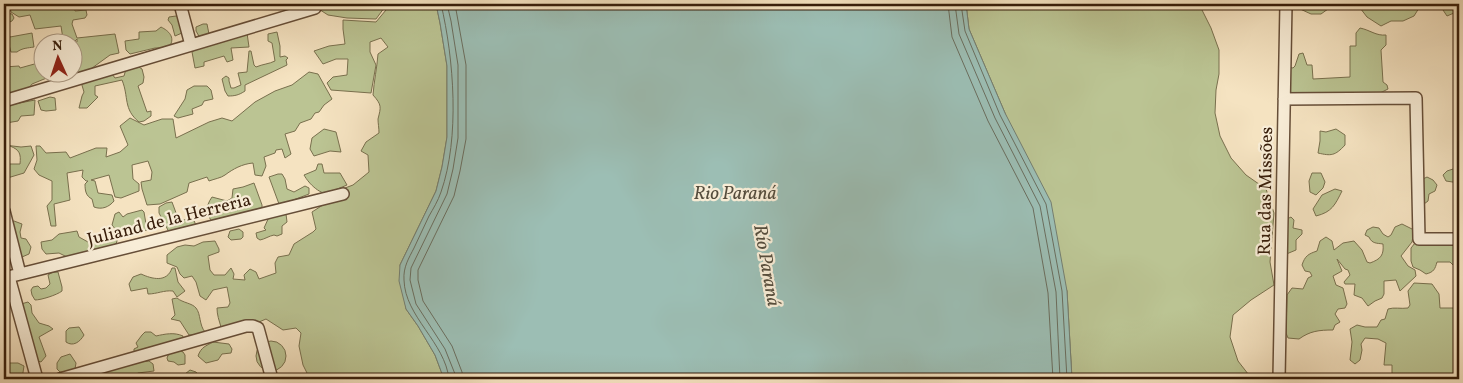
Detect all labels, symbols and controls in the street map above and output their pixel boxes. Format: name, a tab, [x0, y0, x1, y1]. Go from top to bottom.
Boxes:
north arrow	[32, 32, 82, 82]
text: N	[52, 37, 63, 56]
street label: Rua das Missões	[1253, 126, 1280, 256]
water label: Rio Paraná	[694, 181, 776, 207]
street label: Juliand de la Herreria	[85, 188, 254, 253]
water label: Río Paraná	[746, 222, 786, 308]

